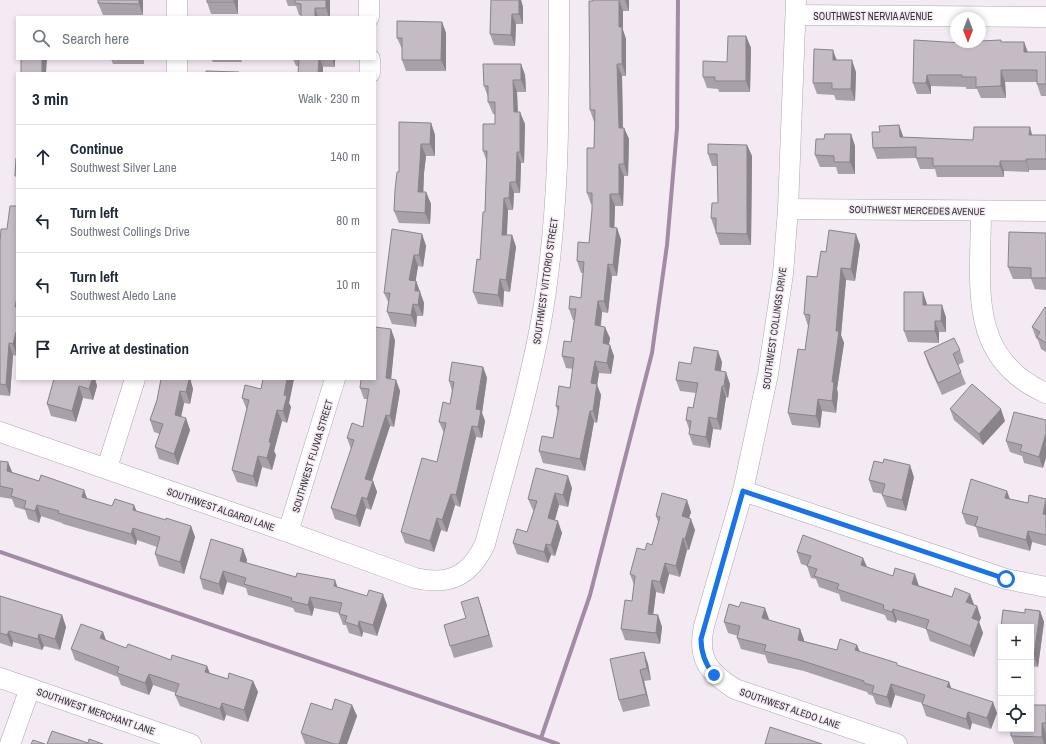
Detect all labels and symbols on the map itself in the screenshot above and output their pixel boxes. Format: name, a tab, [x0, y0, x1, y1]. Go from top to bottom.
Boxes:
street label: SOUTHWEST NERVIA AVENUE	[813, 10, 933, 23]
north arrow	[950, 12, 986, 48]
street label: SOUTHWEST MERCEDES AVENUE	[849, 203, 985, 218]
street label: SOUTHWEST VITTORIO STREET	[530, 217, 561, 345]
street label: SOUTHWEST COLLINGS DRIVE	[759, 266, 790, 390]
street label: SOUTHWEST FLUVIA STREET	[289, 398, 336, 514]
street label: SOUTHWEST ALGARDI LANE	[165, 485, 277, 534]
route start	[997, 570, 1015, 588]
route end	[705, 666, 723, 684]
street label: SOUTHWEST MERCHANT LANE	[35, 685, 157, 738]
street label: SOUTHWEST ALEDO LANE	[738, 685, 842, 732]

